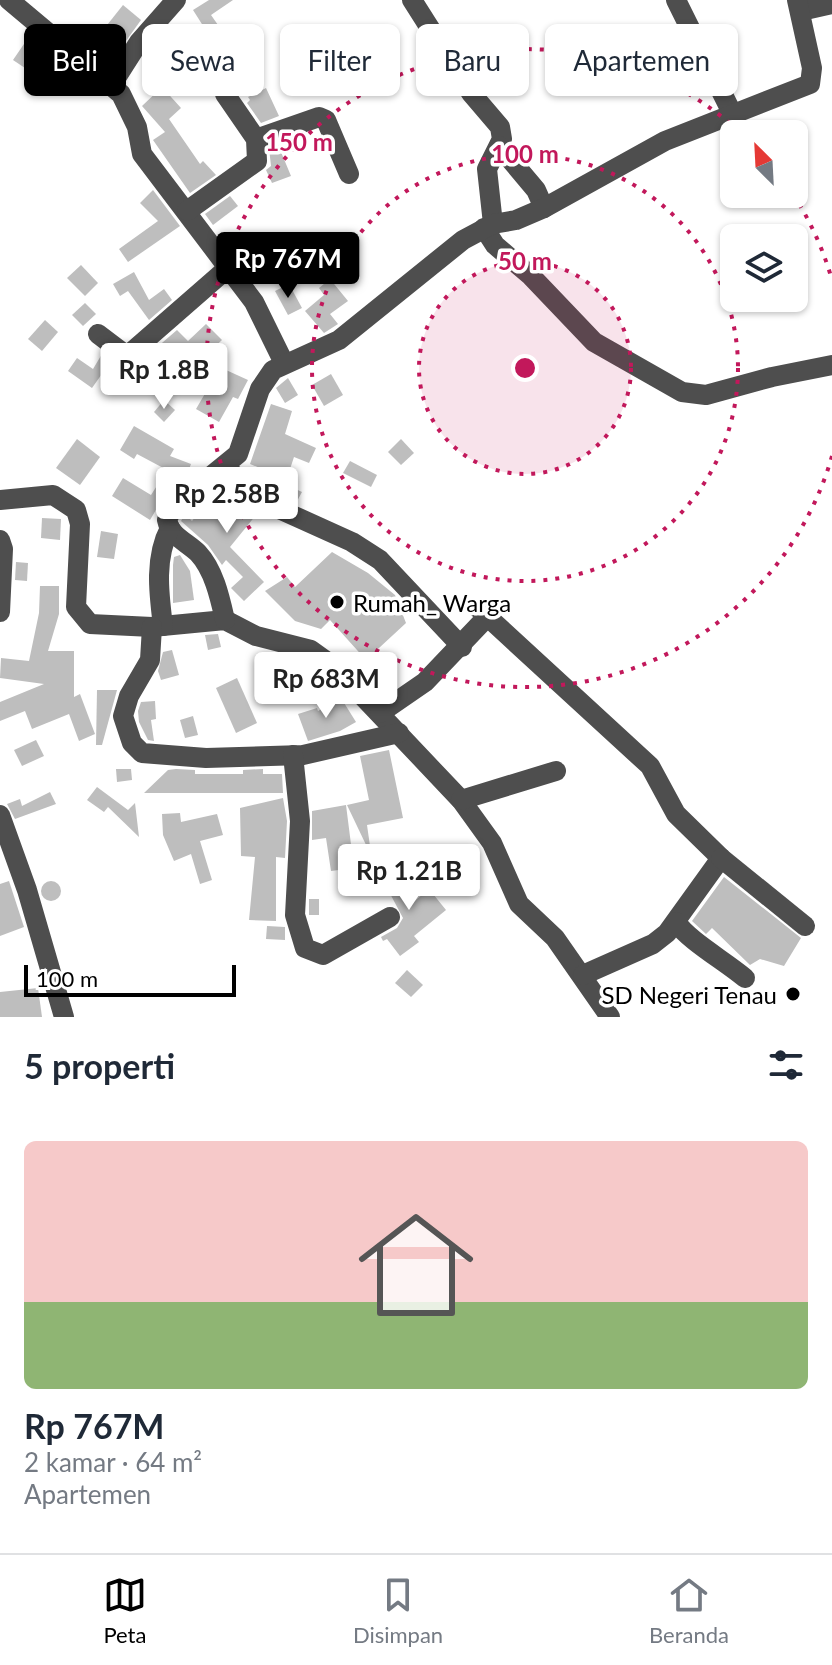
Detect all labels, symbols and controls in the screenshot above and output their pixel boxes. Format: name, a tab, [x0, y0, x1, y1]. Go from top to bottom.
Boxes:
chip: Beli	[24, 24, 126, 96]
chip: Sewa	[142, 24, 264, 96]
chip: Filter	[280, 24, 400, 96]
chip: Baru	[416, 24, 529, 96]
chip: Apartemen	[545, 24, 738, 96]
north arrow	[720, 120, 808, 208]
map controls	[720, 120, 808, 312]
text: 150 m	[265, 127, 333, 156]
text: 100 m	[491, 139, 559, 168]
button: layers	[720, 224, 808, 312]
pin: Rp 767M	[214, 232, 362, 300]
text: Rp 767M	[234, 242, 342, 274]
text: 50 m	[498, 246, 552, 275]
pin: Rp 1.8B	[90, 343, 238, 411]
text: Rp 1.8B	[118, 353, 210, 385]
centre of rings	[511, 354, 539, 382]
pin: Rp 2.58B	[144, 467, 310, 535]
text: Rp 2.58B	[174, 477, 280, 509]
place label: Rumah_ Warga	[353, 588, 511, 617]
marker: Rumah_ Warga	[328, 593, 346, 611]
pin: Rp 683M	[252, 652, 400, 720]
text: Rp 683M	[272, 662, 380, 694]
pin: Rp 1.21B	[326, 844, 492, 912]
text: Rp 1.21B	[356, 854, 462, 886]
scale bar	[24, 961, 236, 997]
text: 100 m	[36, 965, 98, 992]
place label: SD Negeri Tenau	[601, 980, 777, 1009]
marker: SD Negeri Tenau	[784, 985, 802, 1003]
icon: filters	[764, 1043, 808, 1087]
text: 5 properti	[24, 1045, 175, 1086]
icon: home	[344, 1193, 488, 1337]
text: Rp 767M	[24, 1405, 165, 1446]
text: 2 kamar · 64 m²	[24, 1446, 202, 1478]
text: Apartemen	[24, 1478, 151, 1510]
tab: Peta	[103, 1573, 147, 1648]
tab: Disimpan	[353, 1573, 443, 1648]
tab: Beranda	[649, 1573, 729, 1648]

